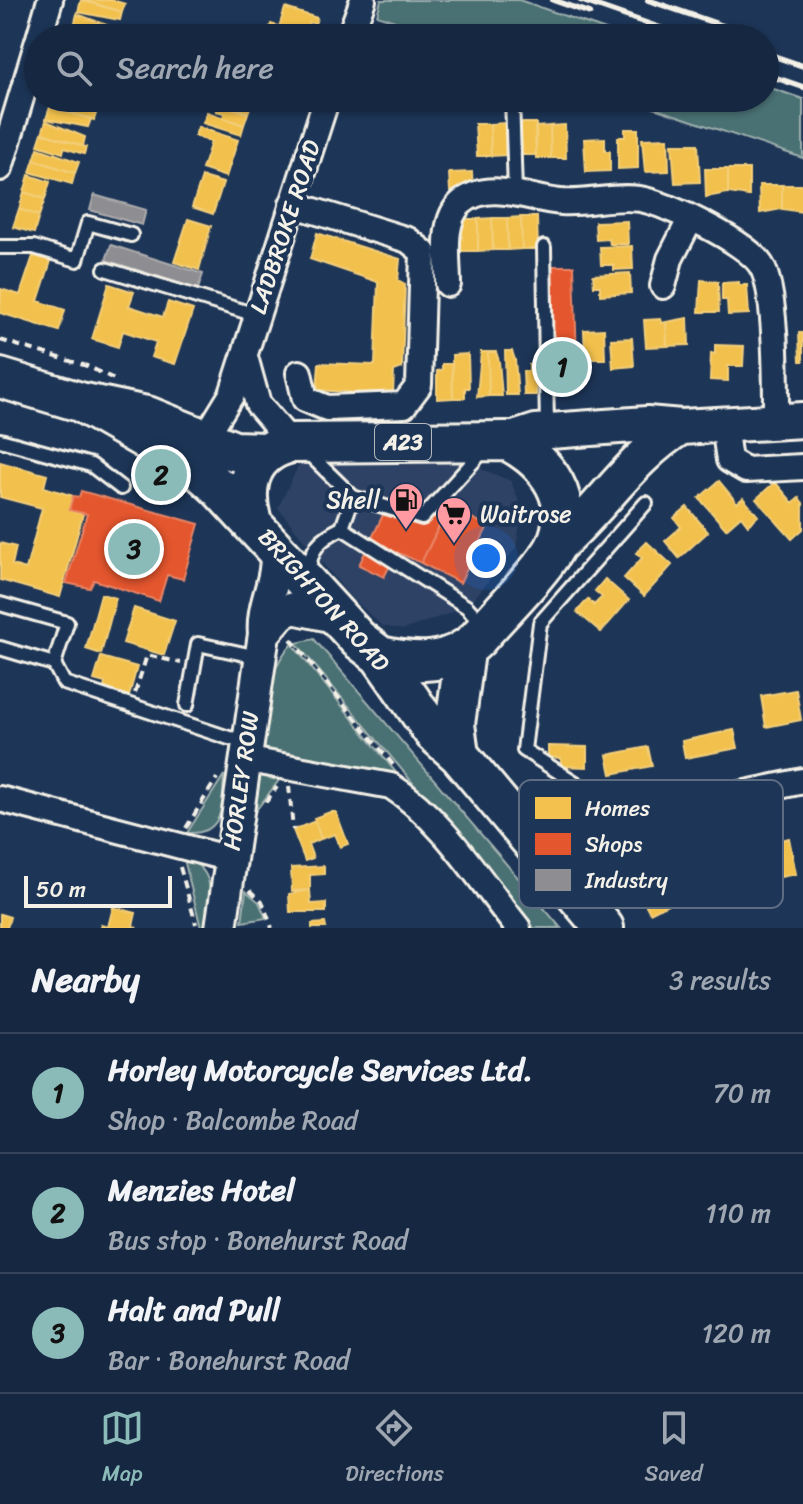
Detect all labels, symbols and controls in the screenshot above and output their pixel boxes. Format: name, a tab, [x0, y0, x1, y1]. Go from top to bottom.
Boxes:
search box	[24, 24, 779, 112]
text: Search here	[116, 41, 274, 95]
icon: search	[52, 46, 96, 90]
street label: LADBROKE ROAD	[237, 134, 333, 319]
pin: 1	[536, 337, 588, 397]
road number: A23	[375, 424, 431, 460]
pin: 2	[135, 445, 187, 505]
place label: Shell	[326, 479, 381, 521]
fuel station icon: Shell	[387, 481, 425, 531]
place label: Waitrose	[480, 493, 572, 535]
supermarket icon: Waitrose	[435, 495, 473, 545]
street label: BRIGHTON ROAD	[247, 518, 401, 682]
pin: 3	[108, 519, 160, 579]
your location	[466, 538, 506, 578]
street label: HORLEY ROW	[210, 709, 272, 853]
legend	[519, 780, 783, 908]
text: Homes	[585, 789, 651, 828]
text: Shops	[585, 825, 642, 864]
text: Industry	[584, 861, 669, 900]
text: 50 m	[36, 870, 86, 909]
scale bar	[24, 872, 172, 908]
text: Nearby	[32, 950, 140, 1010]
text: 3 results	[669, 957, 771, 1003]
text: Horley Motorcycle Services Ltd.	[108, 1043, 533, 1097]
text: 1	[52, 1070, 64, 1116]
text: 70 m	[713, 1070, 771, 1116]
text: Shop · Balcombe Road	[108, 1097, 358, 1143]
text: Menzies Hotel	[108, 1163, 295, 1217]
text: 2	[50, 1190, 66, 1236]
text: 110 m	[706, 1190, 771, 1236]
text: Bus stop · Bonehurst Road	[108, 1217, 408, 1263]
text: Halt and Pull	[108, 1283, 280, 1337]
text: 3	[51, 1310, 65, 1356]
text: 120 m	[702, 1310, 771, 1356]
text: Bar · Bonehurst Road	[108, 1337, 350, 1383]
tab: Map	[100, 1406, 144, 1493]
tab: Directions	[345, 1406, 444, 1493]
tab: Saved	[645, 1406, 703, 1493]

